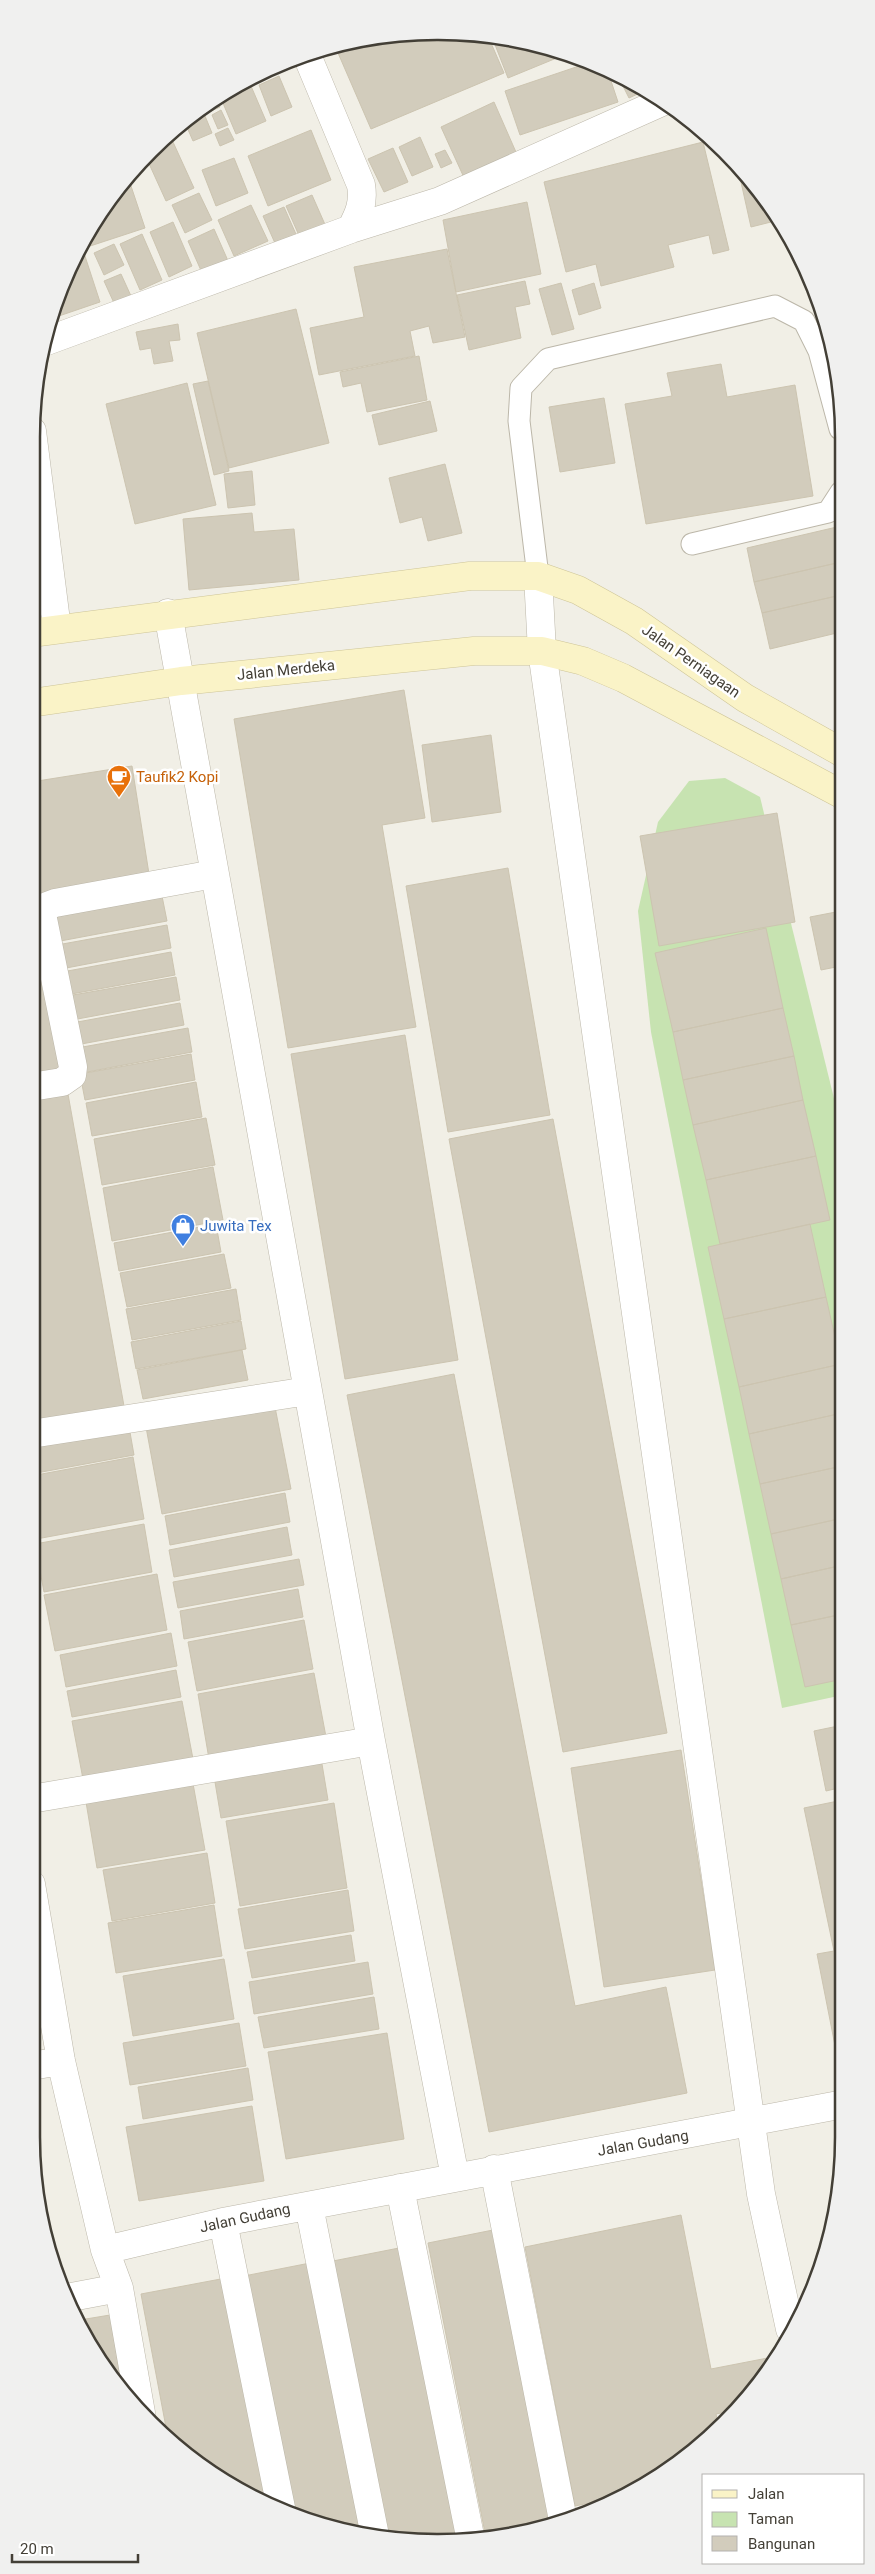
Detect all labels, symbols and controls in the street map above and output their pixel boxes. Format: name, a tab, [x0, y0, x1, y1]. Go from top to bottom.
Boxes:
street label: Jalan Perniagaan	[638, 620, 744, 702]
street label: Jalan Merdeka	[236, 656, 336, 684]
cafe icon: Taufik2 Kopi	[106, 764, 132, 798]
place label: Taufik2 Kopi	[136, 768, 218, 786]
shop icon: Juwita Tex	[170, 1213, 196, 1247]
place label: Juwita Tex	[200, 1217, 272, 1235]
street label: Jalan Gudang	[596, 2126, 690, 2160]
street label: Jalan Gudang	[198, 2200, 292, 2236]
legend	[702, 2474, 865, 2564]
text: Jalan	[748, 2485, 785, 2503]
text: Taman	[748, 2510, 794, 2528]
scale bar	[12, 2532, 139, 2564]
text: Bangunan	[748, 2535, 815, 2553]
text: 20 m	[20, 2540, 54, 2558]

